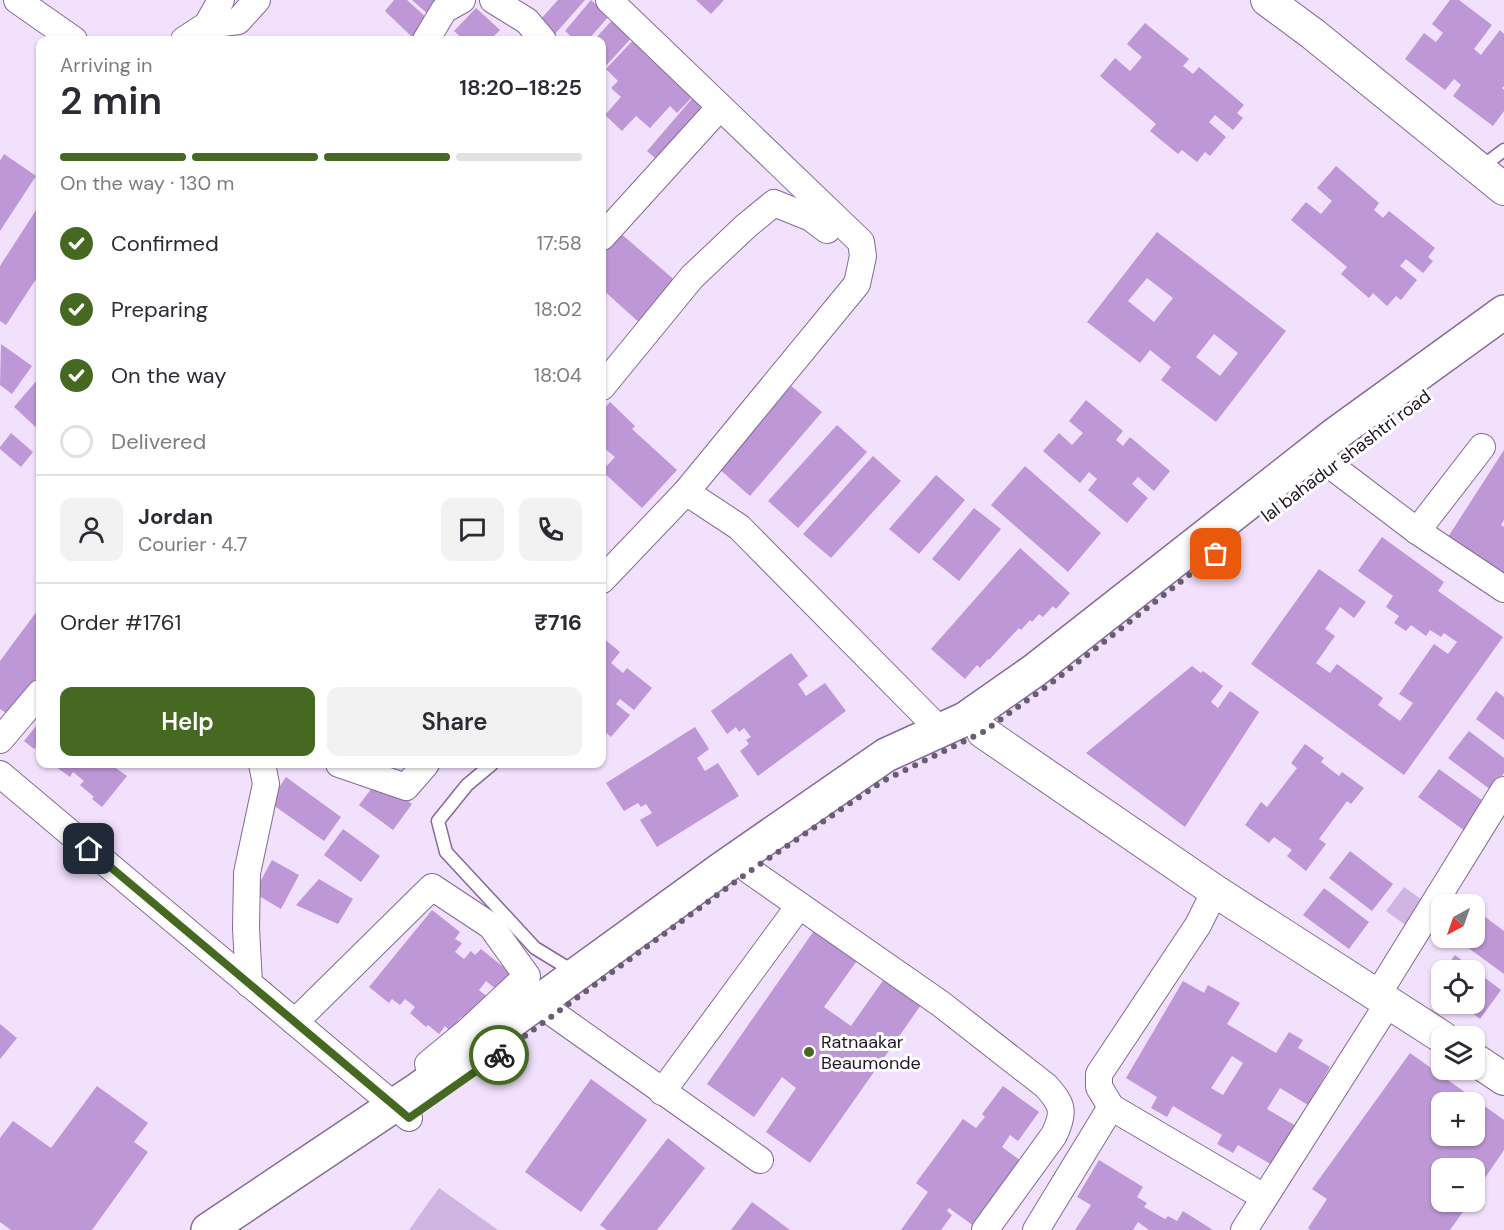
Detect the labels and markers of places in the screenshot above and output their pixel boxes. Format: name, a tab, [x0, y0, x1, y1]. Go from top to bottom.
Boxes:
pin	[1190, 528, 1241, 579]
pin	[63, 823, 114, 874]
place label: Ratnaakar Beaumonde	[821, 1030, 921, 1075]
marker: Ratnaakar Beaumonde	[802, 1045, 816, 1059]

